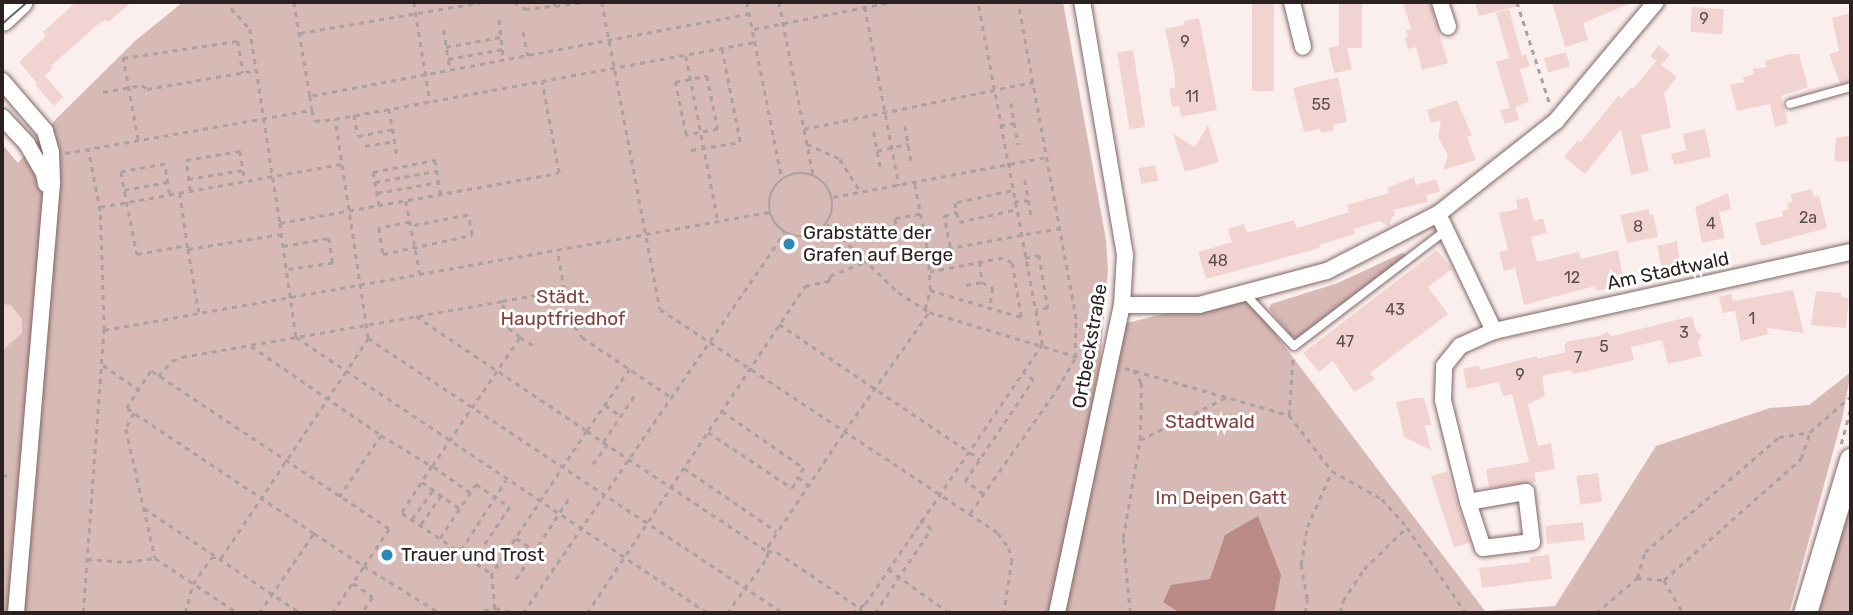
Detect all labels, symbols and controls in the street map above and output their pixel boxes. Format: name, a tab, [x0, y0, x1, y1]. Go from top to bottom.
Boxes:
house number: 9	[1699, 9, 1709, 29]
house number: 9	[1180, 32, 1190, 52]
house number: 11	[1185, 87, 1199, 107]
house number: 55	[1311, 95, 1331, 115]
house number: 2a	[1799, 208, 1817, 228]
house number: 4	[1706, 214, 1716, 234]
house number: 8	[1633, 217, 1643, 237]
place label: Grabstätte der Grafen auf Berge	[803, 222, 954, 266]
marker: Grabstätte der Grafen auf Berge	[781, 236, 797, 252]
street label: Am Stadtwald	[1605, 247, 1731, 295]
house number: 48	[1208, 251, 1228, 271]
house number: 12	[1564, 268, 1580, 288]
street label: Ortbeckstraße	[1068, 282, 1112, 410]
park label: Städt. Hauptfriedhof	[501, 286, 625, 330]
house number: 43	[1385, 300, 1405, 320]
house number: 1	[1749, 309, 1755, 329]
house number: 3	[1679, 323, 1689, 343]
house number: 47	[1336, 332, 1354, 352]
house number: 5	[1599, 337, 1609, 357]
house number: 7	[1574, 348, 1582, 368]
house number: 9	[1515, 365, 1525, 385]
park label: Stadtwald	[1165, 411, 1255, 433]
park label: Im Deipen Gatt	[1155, 487, 1287, 509]
place label: Trauer und Trost	[401, 544, 545, 566]
marker: Trauer und Trost	[379, 547, 395, 563]

